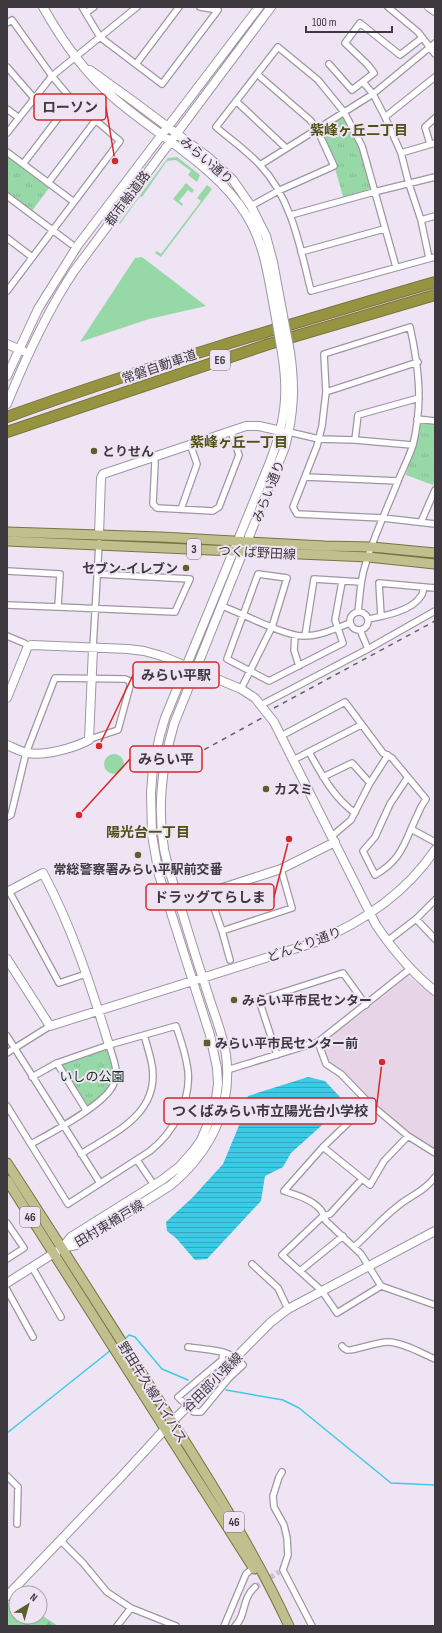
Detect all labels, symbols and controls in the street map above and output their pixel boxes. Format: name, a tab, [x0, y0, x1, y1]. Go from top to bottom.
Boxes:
scale bar	[306, 8, 392, 34]
text: 100 m	[312, 15, 337, 30]
callout: ローソン	[34, 94, 106, 120]
text: ローソン	[42, 99, 98, 116]
district label: 紫峰ヶ丘二丁目	[310, 122, 408, 139]
street label: みらい通り	[177, 133, 236, 188]
street label: 都市軸道路	[102, 168, 154, 229]
street label: 常磐自動車道	[120, 347, 199, 387]
road number: E6	[210, 350, 230, 370]
district label: 紫峰ヶ丘一丁目	[190, 434, 288, 451]
place label: とりせん	[102, 444, 154, 460]
marker: とりせん	[89, 446, 99, 456]
street label: みらい通り	[249, 458, 289, 525]
road number: 3	[187, 539, 201, 559]
street label: つくば野田線	[218, 543, 296, 563]
place label: セブン-イレブン	[82, 561, 178, 577]
marker: セブン-イレブン	[181, 563, 191, 573]
callout: みらい平駅	[133, 662, 219, 688]
text: みらい平駅	[141, 667, 211, 684]
callout: みらい平	[130, 746, 202, 772]
text: みらい平	[138, 751, 194, 768]
place label: カスミ	[274, 782, 313, 798]
marker: カスミ	[261, 784, 271, 794]
district label: 陽光台一丁目	[106, 824, 190, 841]
marker: 常総警察署みらい平駅前交番	[133, 850, 143, 860]
place label: 常総警察署みらい平駅前交番	[53, 862, 223, 878]
callout: ドラッグてらしま	[146, 884, 274, 910]
text: ドラッグてらしま	[154, 889, 266, 906]
street label: どんぐり通り	[265, 924, 344, 966]
place label: みらい平市民センター	[242, 993, 372, 1009]
marker: みらい平市民センター	[229, 995, 239, 1005]
place label: みらい平市民センター前	[215, 1036, 358, 1052]
marker: みらい平市民センター前	[202, 1038, 212, 1048]
park label: いしの公園	[59, 1069, 125, 1085]
callout: つくばみらい市立陽光台小学校	[164, 1098, 376, 1124]
text: つくばみらい市立陽光台小学校	[172, 1103, 368, 1120]
street label: 田村東楢戸線	[72, 1197, 147, 1251]
road number: 46	[20, 1207, 40, 1227]
street label: 野田牛久線バイパス	[114, 1339, 190, 1446]
street label: 谷田部小張線	[179, 1349, 246, 1416]
road number: 46	[224, 1512, 244, 1532]
north arrow	[8, 1585, 48, 1625]
text: N	[27, 1590, 40, 1604]

